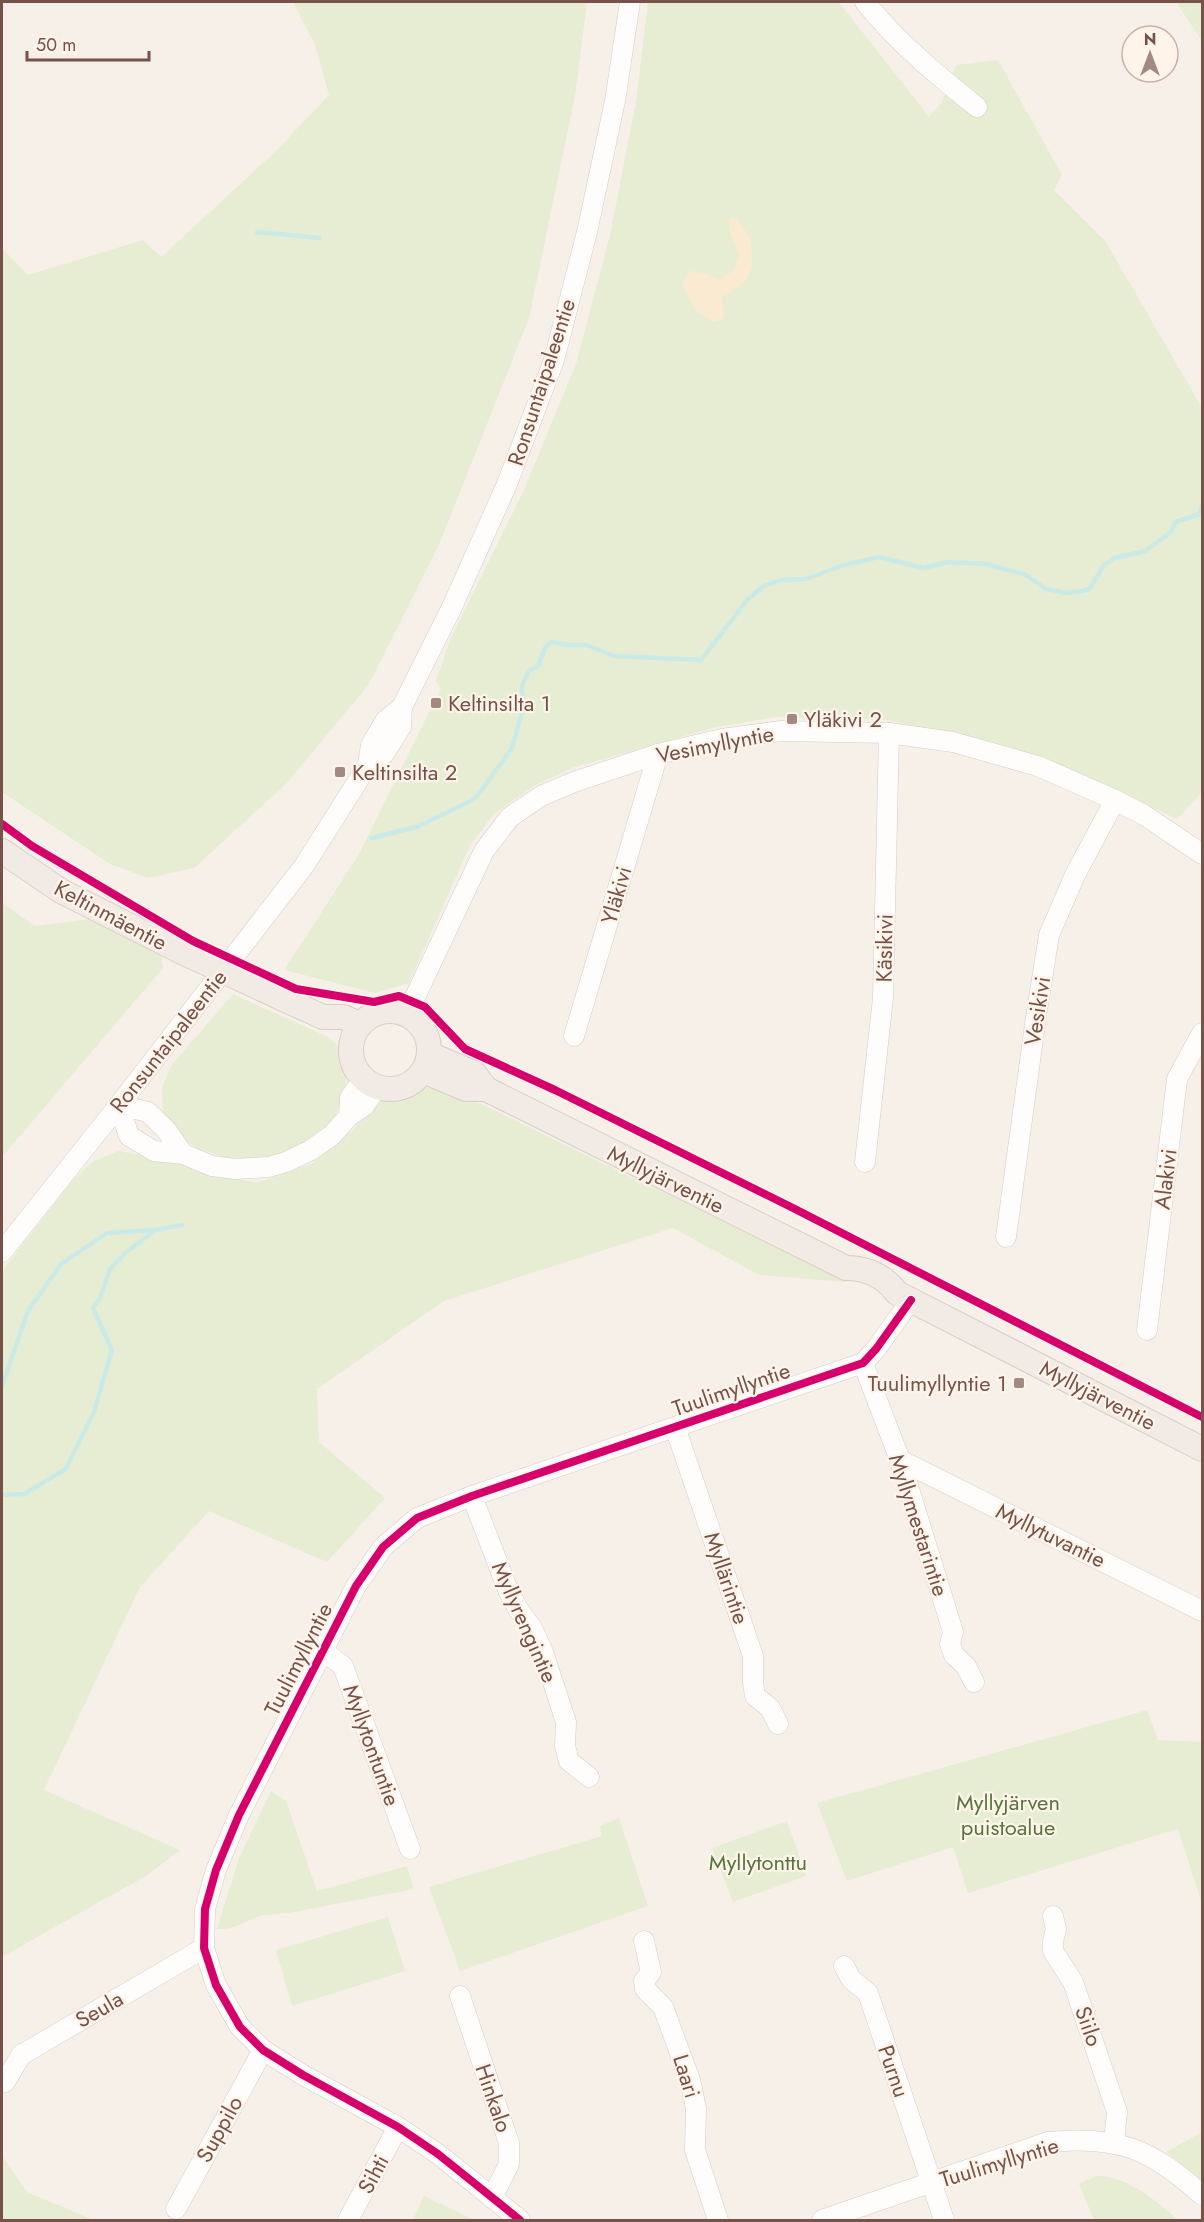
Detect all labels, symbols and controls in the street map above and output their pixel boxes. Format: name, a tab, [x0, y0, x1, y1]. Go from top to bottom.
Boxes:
scale bar	[27, 24, 148, 62]
north arrow	[1120, 24, 1180, 84]
text: N	[1144, 28, 1156, 51]
text: 50 m	[36, 32, 76, 58]
street label: Ronsuntaipaleentie	[499, 294, 583, 470]
place label: Keltinsilta 1	[448, 687, 551, 719]
marker: Keltinsilta 1	[429, 696, 443, 710]
place label: Yläkivi 2	[804, 703, 882, 735]
marker: Yläkivi 2	[785, 712, 799, 726]
street label: Vesimyllyntie	[653, 717, 777, 771]
place label: Keltinsilta 2	[352, 756, 457, 788]
marker: Keltinsilta 2	[333, 765, 347, 779]
street label: Yläkivi	[593, 862, 639, 928]
street label: Keltinmäentie	[49, 872, 173, 958]
street label: Käsikivi	[867, 913, 901, 983]
street label: Ronsuntaipaleentie	[102, 963, 234, 1119]
street label: Vesikivi	[1016, 974, 1058, 1048]
street label: Myllyjärventie	[602, 1137, 730, 1221]
street label: Alakivi	[1145, 1147, 1185, 1211]
street label: Myllyjärventie	[1034, 1352, 1162, 1438]
street label: Tuulimyllyntie	[668, 1354, 794, 1424]
place label: Tuulimyllyntie 1	[868, 1367, 1007, 1399]
marker: Tuulimyllyntie 1	[1012, 1376, 1026, 1390]
street label: Myllymestarintie	[881, 1450, 957, 1600]
street label: Myllytuvantie	[991, 1495, 1111, 1575]
street label: Myllärintie	[696, 1528, 758, 1628]
street label: Myllyrengintie	[484, 1556, 566, 1688]
street label: Tuulimyllyntie	[256, 1597, 340, 1721]
street label: Myllytontuntie	[335, 1680, 409, 1810]
park label: Myllyjärven puistoalue	[956, 1786, 1060, 1843]
park label: Myllytonttu	[709, 1846, 807, 1878]
street label: Seula	[69, 1982, 129, 2036]
street label: Siilo	[1067, 2002, 1111, 2050]
street label: Purnu	[870, 2040, 918, 2102]
street label: Laari	[665, 2050, 709, 2102]
street label: Hinkalo	[467, 2060, 521, 2136]
street label: Suppilo	[188, 2090, 250, 2168]
street label: Tuulimyllyntie	[936, 2129, 1062, 2195]
street label: Sihti	[349, 2149, 397, 2199]

